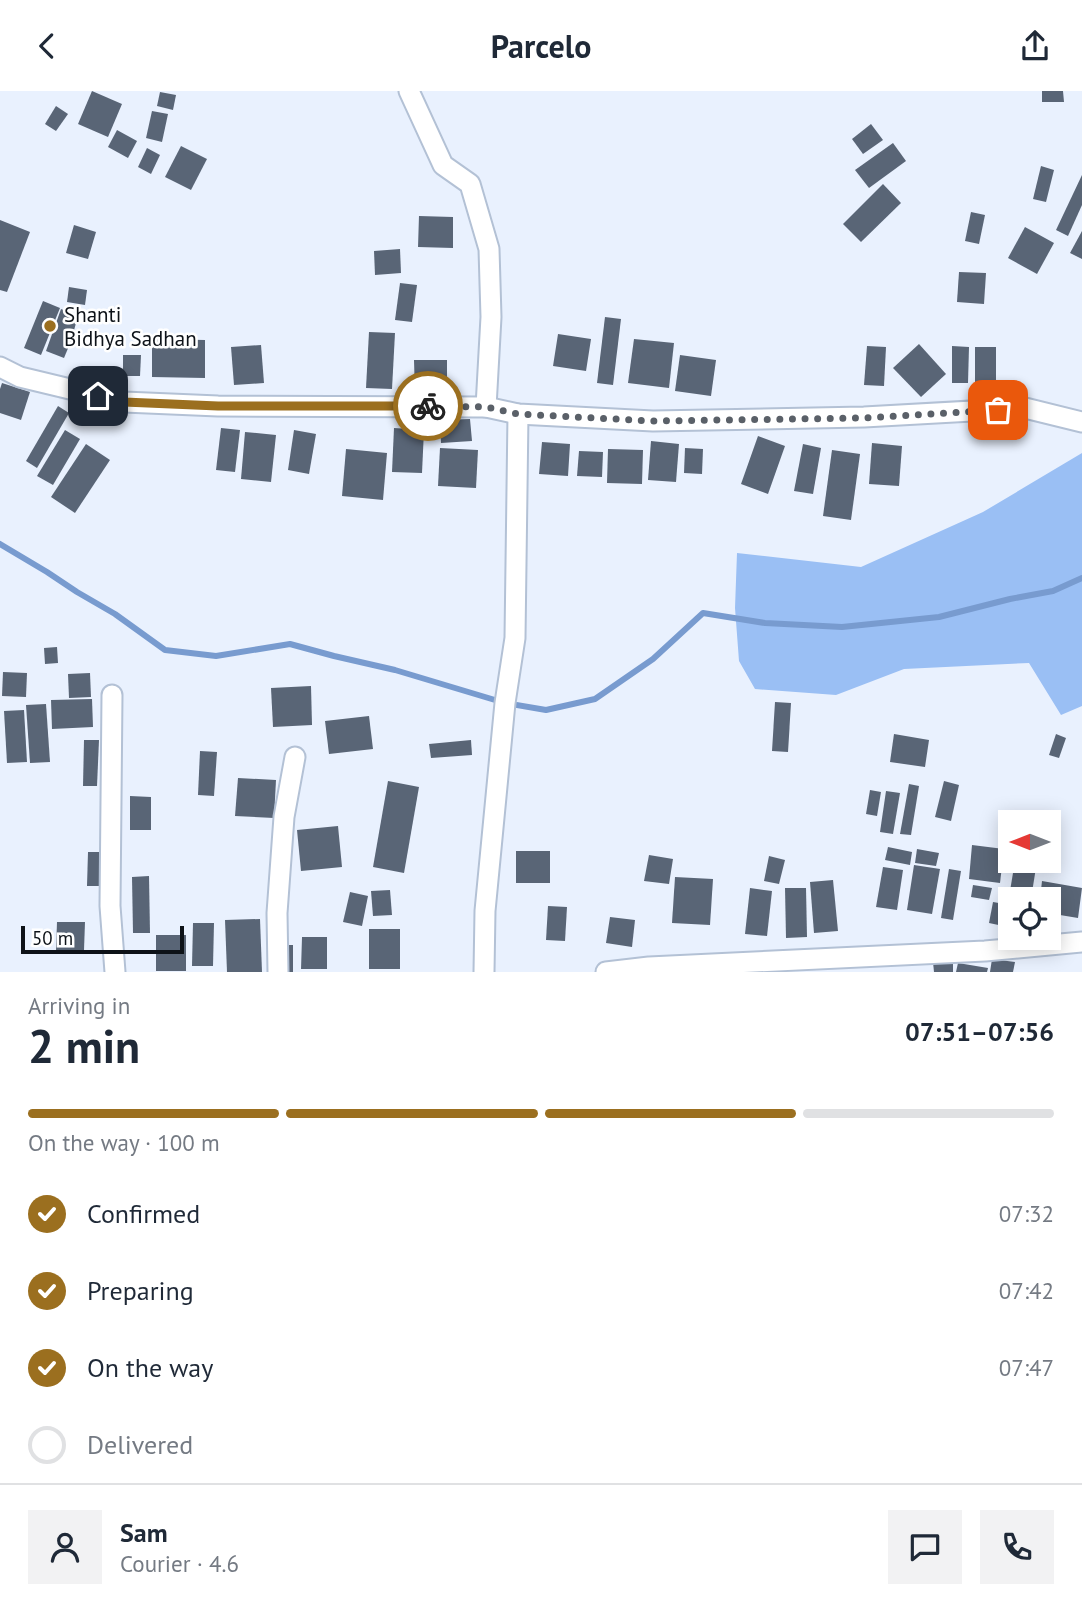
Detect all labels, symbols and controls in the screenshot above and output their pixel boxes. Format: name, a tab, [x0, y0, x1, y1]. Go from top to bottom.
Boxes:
text: Parcelo	[491, 25, 591, 67]
icon: back	[28, 27, 66, 65]
icon: share	[1016, 27, 1054, 65]
place label: Shanti Bidhya Sadhan	[64, 301, 197, 352]
marker: Shanti Bidhya Sadhan	[42, 318, 58, 334]
pin	[68, 366, 128, 426]
courier	[393, 371, 463, 441]
icon: home	[79, 377, 117, 415]
pin	[968, 380, 1028, 440]
icon: bike	[409, 387, 447, 425]
icon: bag	[979, 391, 1017, 429]
north arrow	[998, 810, 1060, 873]
map controls	[998, 810, 1061, 950]
button: locate	[998, 887, 1061, 950]
scale bar	[21, 923, 184, 955]
text: 50 m	[32, 926, 73, 950]
text: Arriving in	[28, 991, 130, 1020]
text: 07:51–07:56	[905, 1015, 1054, 1048]
text: 2 min	[28, 1016, 140, 1076]
text: On the way · 100 m	[28, 1128, 220, 1157]
icon: check	[28, 1195, 66, 1233]
text: Confirmed	[87, 1197, 200, 1230]
text: 07:32	[999, 1199, 1054, 1228]
icon: check	[28, 1272, 66, 1310]
text: Preparing	[87, 1274, 194, 1307]
text: 07:42	[999, 1276, 1054, 1305]
icon: check	[28, 1349, 66, 1387]
text: On the way	[87, 1351, 213, 1384]
text: 07:47	[999, 1353, 1054, 1382]
text: Delivered	[87, 1428, 193, 1461]
button: person	[28, 1510, 102, 1584]
button: chat	[888, 1510, 962, 1584]
button: phone	[980, 1510, 1054, 1584]
text: Sam	[120, 1516, 168, 1549]
text: Courier · 4.6	[120, 1549, 239, 1578]

